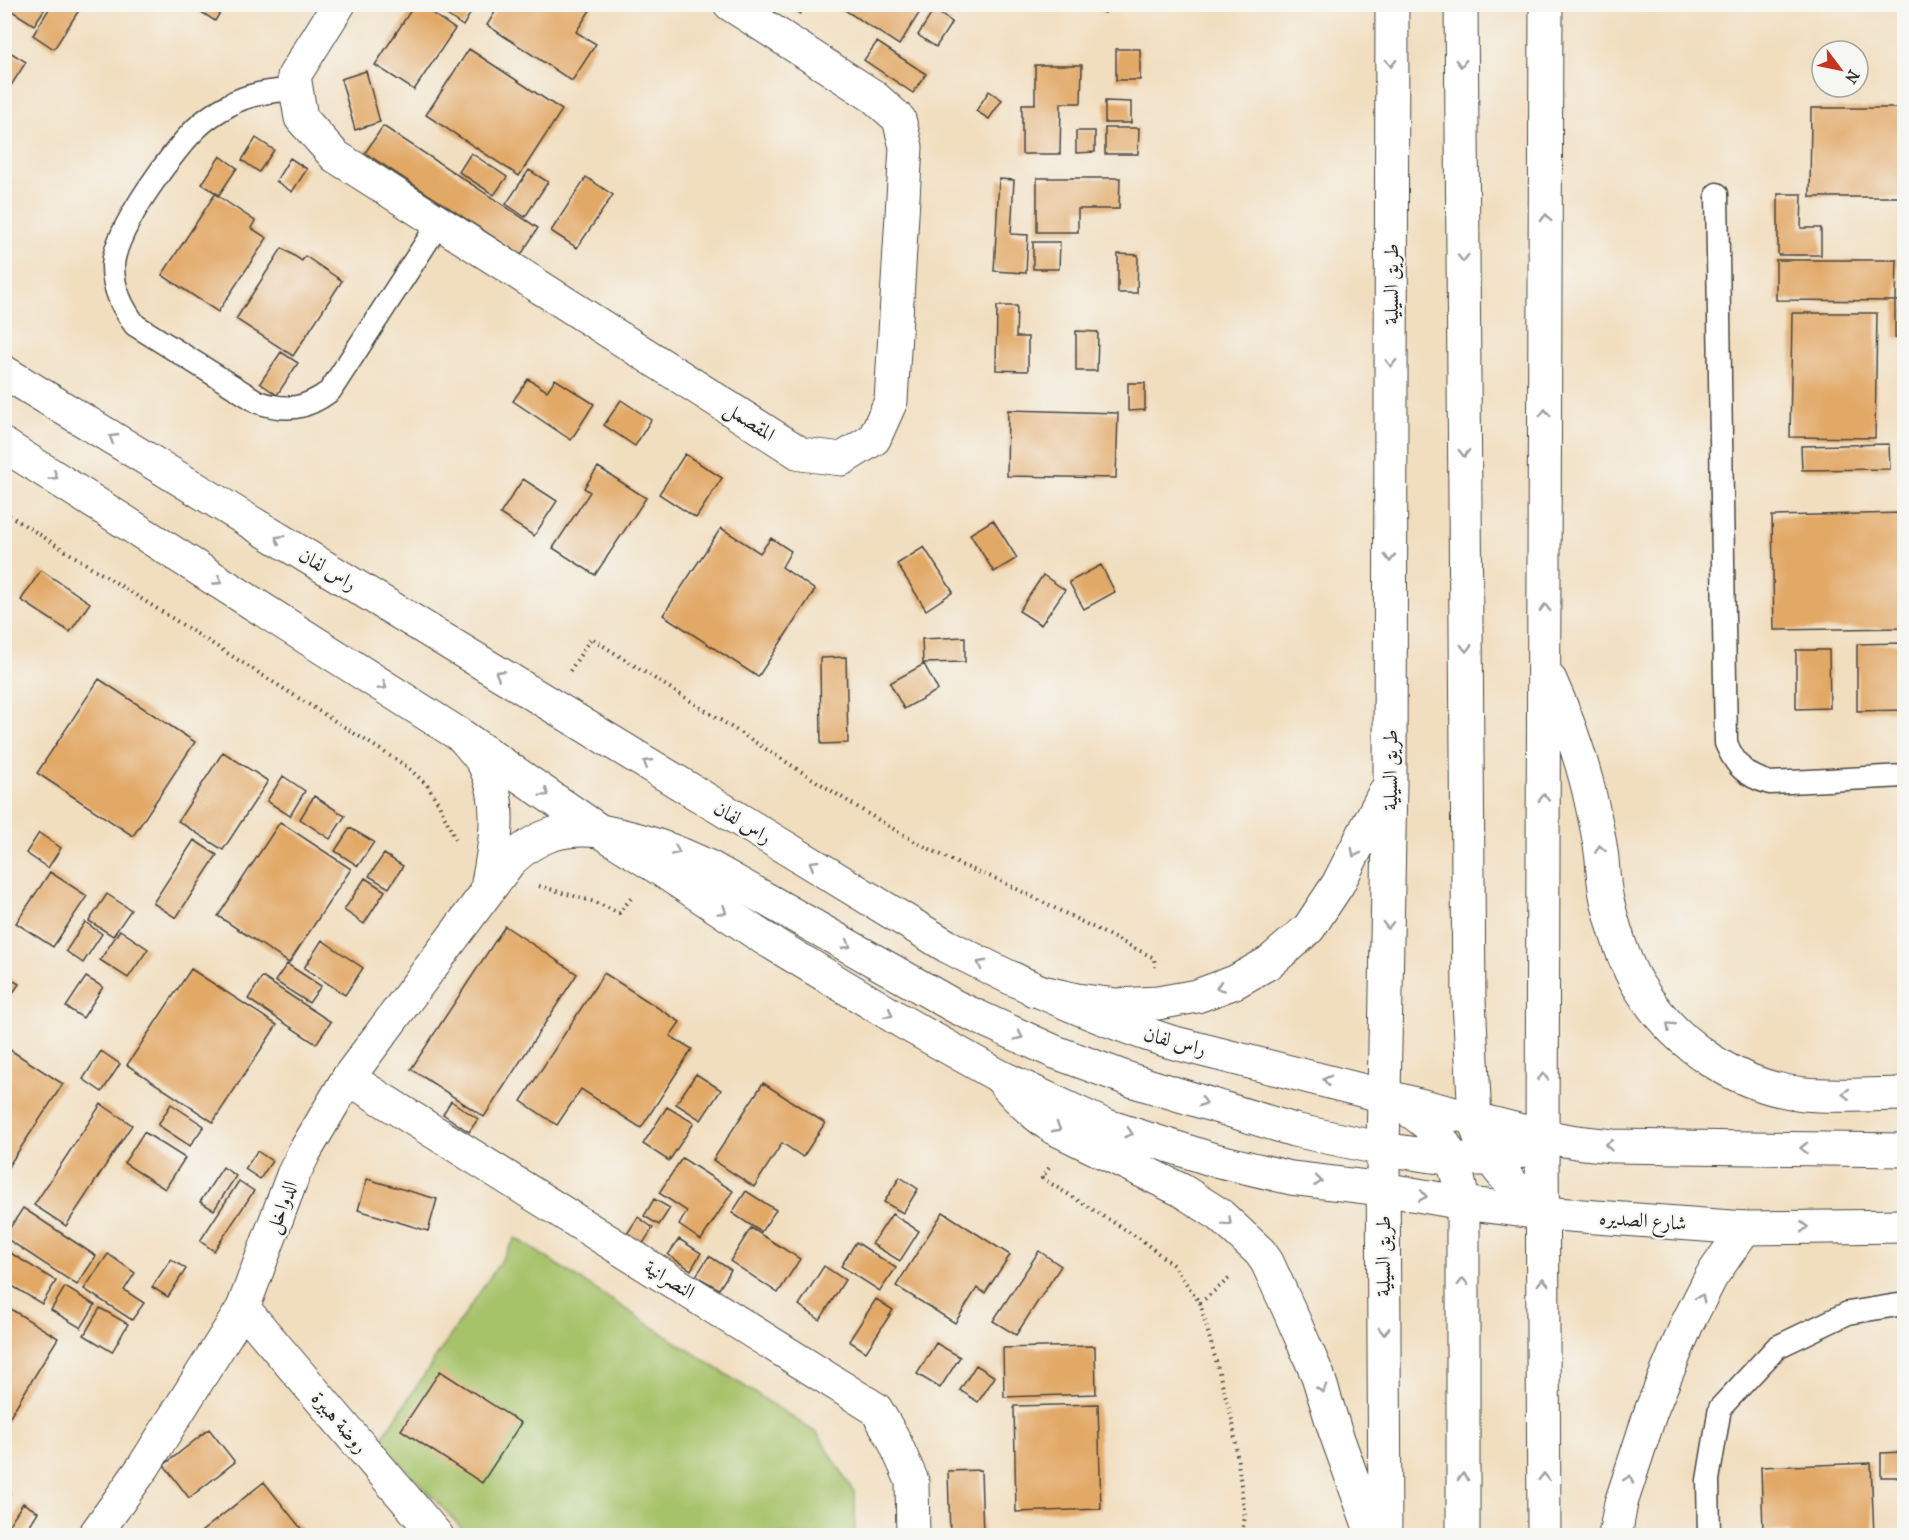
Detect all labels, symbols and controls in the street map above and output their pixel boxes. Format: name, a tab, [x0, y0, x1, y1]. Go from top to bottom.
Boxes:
north arrow	[1810, 39, 1870, 99]
one-way arrow	[1385, 58, 1398, 67]
one-way arrow	[1455, 58, 1467, 67]
text: N	[1841, 67, 1864, 88]
one-way arrow	[1540, 214, 1552, 223]
street label: طريق السيلية	[1380, 243, 1404, 325]
one-way arrow	[1457, 253, 1469, 262]
one-way arrow	[1385, 358, 1397, 367]
street label: المقصمل	[719, 397, 779, 449]
one-way arrow	[1539, 409, 1552, 418]
one-way arrow	[109, 433, 119, 445]
one-way arrow	[1458, 448, 1470, 457]
one-way arrow	[48, 469, 58, 481]
one-way arrow	[275, 535, 285, 547]
street label: راس لفان	[295, 543, 361, 596]
one-way arrow	[1384, 553, 1396, 562]
one-way arrow	[211, 574, 222, 585]
one-way arrow	[1539, 604, 1551, 613]
one-way arrow	[1460, 643, 1472, 652]
one-way arrow	[495, 669, 505, 681]
one-way arrow	[376, 679, 387, 690]
street label: طريق السيلية	[1379, 729, 1403, 811]
one-way arrow	[643, 759, 653, 771]
one-way arrow	[539, 786, 550, 797]
one-way arrow	[1538, 794, 1550, 803]
street label: راس لفان	[710, 796, 776, 849]
one-way arrow	[670, 844, 681, 856]
one-way arrow	[1594, 844, 1607, 854]
one-way arrow	[1351, 847, 1362, 858]
one-way arrow	[809, 860, 819, 872]
one-way arrow	[717, 904, 728, 915]
one-way arrow	[1381, 920, 1394, 929]
one-way arrow	[841, 938, 851, 949]
one-way arrow	[977, 960, 987, 971]
one-way arrow	[1216, 980, 1226, 993]
one-way arrow	[883, 1006, 893, 1018]
street label: راس لفان	[1141, 1022, 1209, 1061]
one-way arrow	[1667, 1022, 1677, 1033]
one-way arrow	[1013, 1028, 1024, 1040]
one-way arrow	[1537, 1073, 1549, 1082]
one-way arrow	[1322, 1075, 1332, 1088]
one-way arrow	[1842, 1088, 1851, 1100]
one-way arrow	[1197, 1095, 1208, 1107]
one-way arrow	[1051, 1121, 1061, 1132]
one-way arrow	[1123, 1126, 1134, 1138]
one-way arrow	[1605, 1139, 1614, 1152]
one-way arrow	[1800, 1142, 1809, 1154]
one-way arrow	[1313, 1174, 1322, 1187]
street label: الدواخل	[261, 1178, 305, 1238]
one-way arrow	[1418, 1189, 1427, 1201]
street label: شارع الصديره	[1598, 1206, 1687, 1241]
one-way arrow	[1221, 1215, 1231, 1226]
street label: طريق السيلية	[1372, 1215, 1396, 1297]
one-way arrow	[1799, 1221, 1808, 1233]
street label: النصرانية	[639, 1255, 699, 1305]
one-way arrow	[1457, 1278, 1469, 1287]
one-way arrow	[1537, 1278, 1549, 1287]
one-way arrow	[1694, 1293, 1705, 1304]
one-way arrow	[1378, 1327, 1390, 1336]
one-way arrow	[1315, 1383, 1327, 1394]
street label: روضة هبيرة	[307, 1387, 373, 1458]
one-way arrow	[1457, 1473, 1469, 1482]
one-way arrow	[1538, 1473, 1550, 1482]
one-way arrow	[1622, 1474, 1634, 1485]

